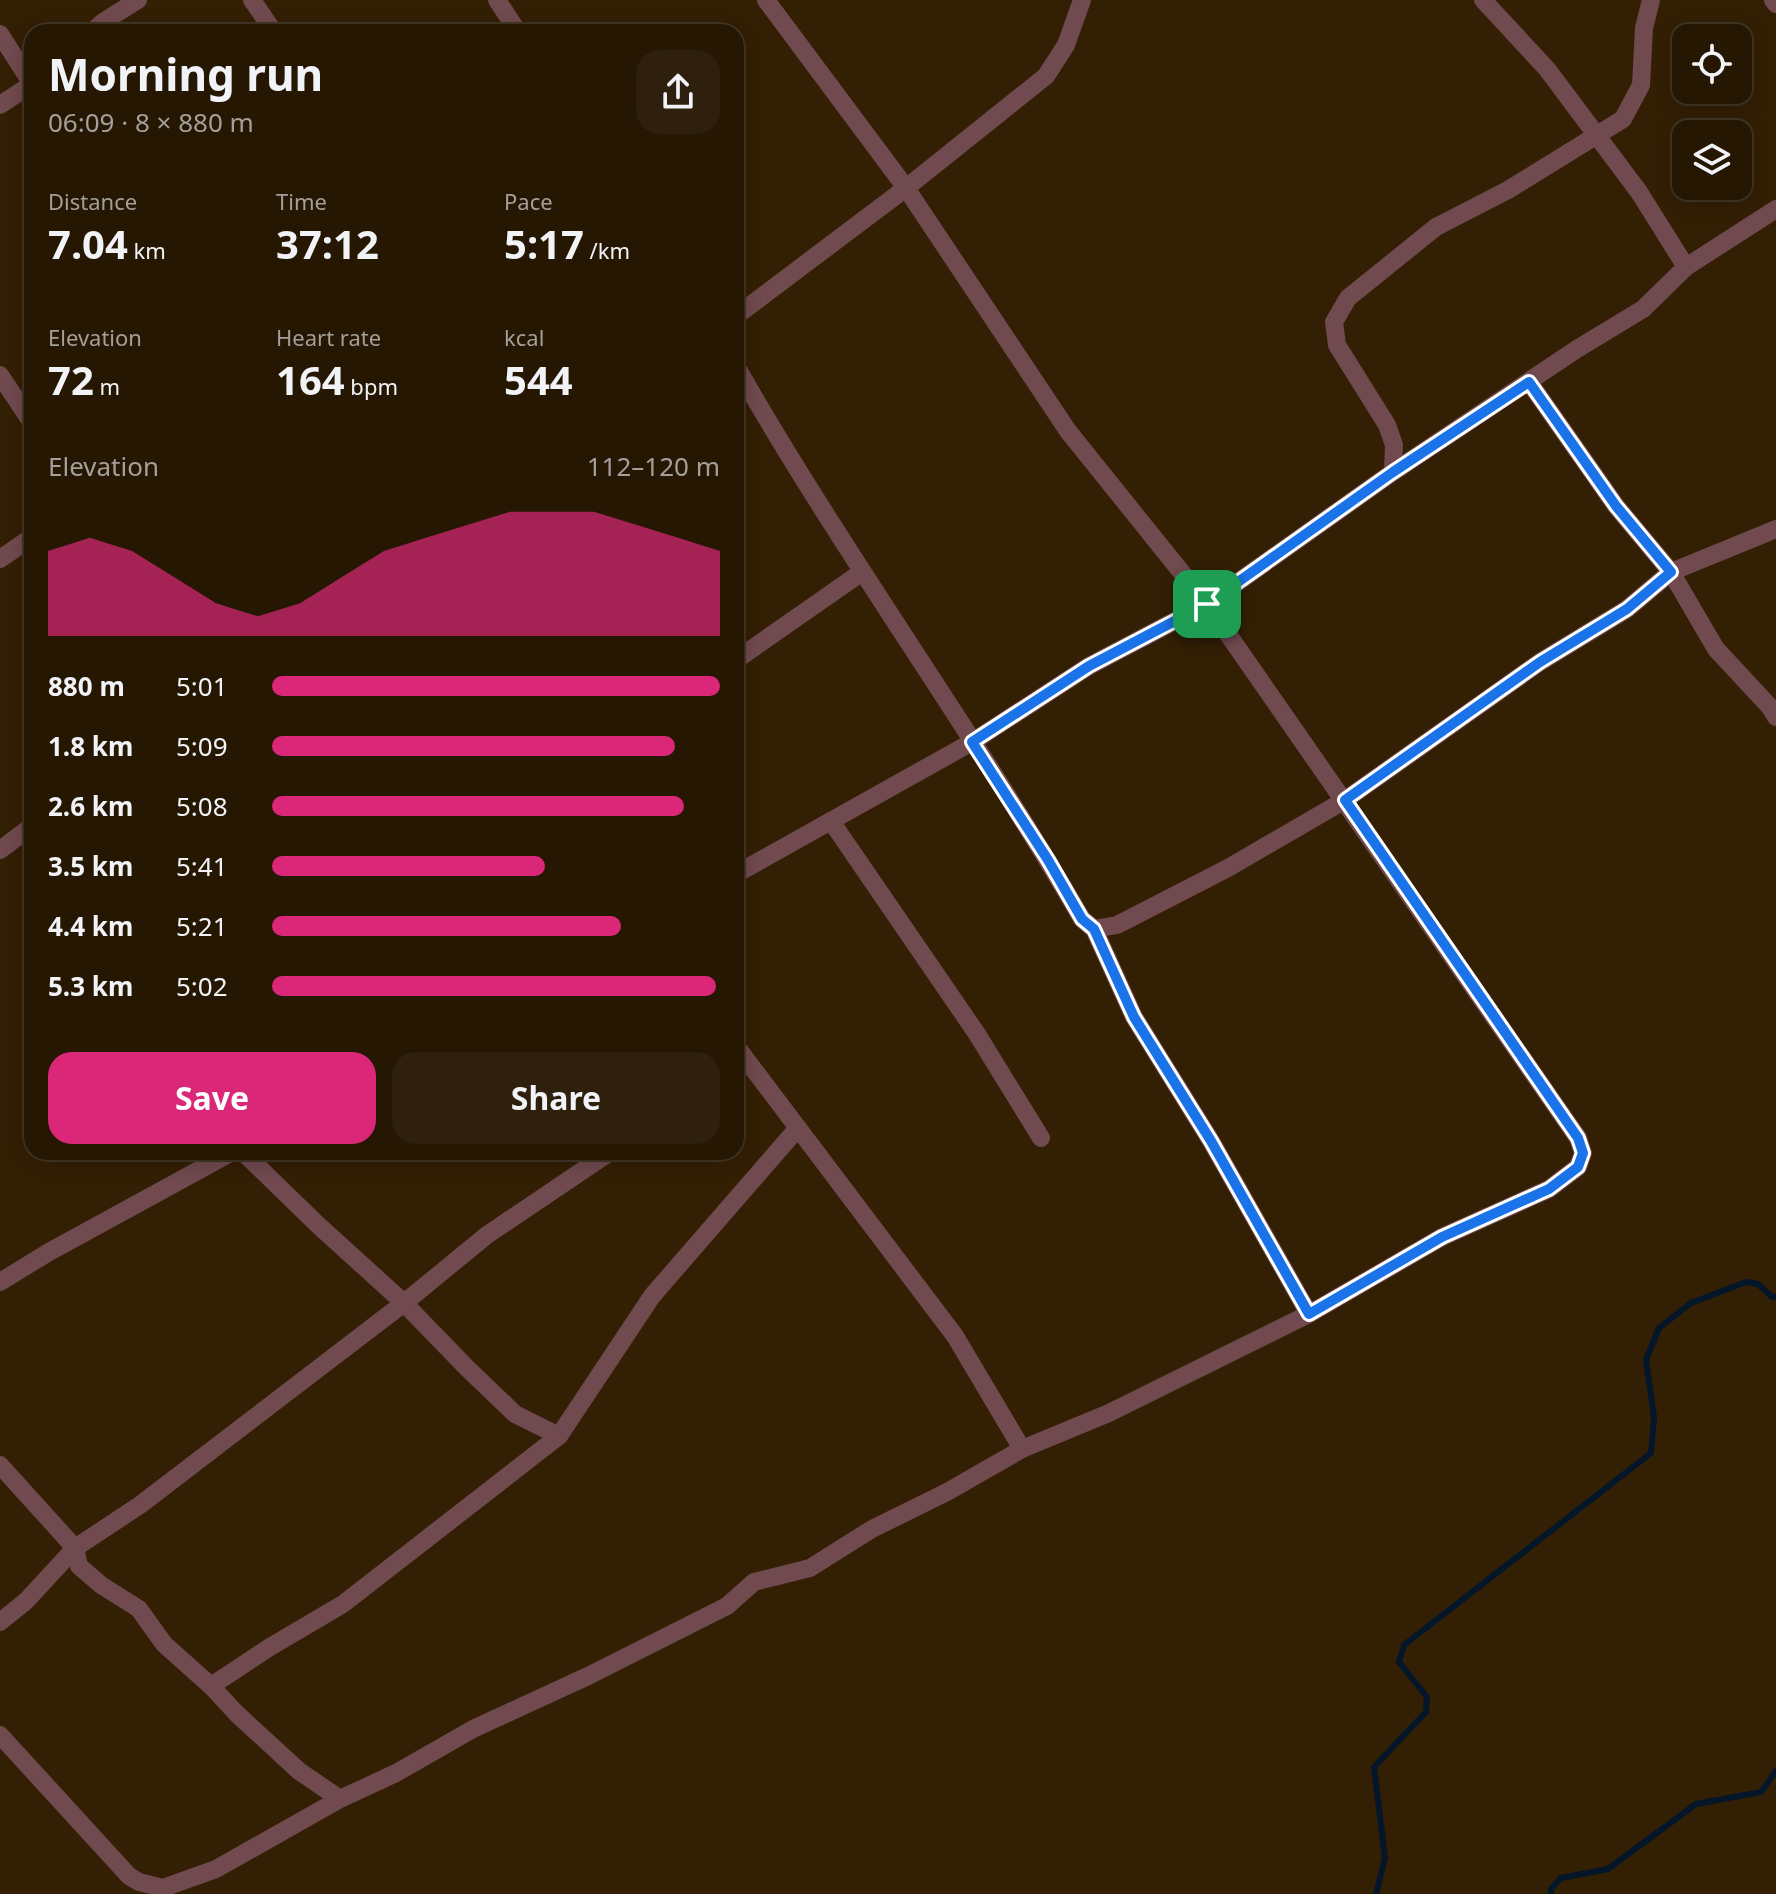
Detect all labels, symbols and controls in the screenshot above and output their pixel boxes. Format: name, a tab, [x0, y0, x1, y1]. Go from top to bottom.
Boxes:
map controls	[1672, 24, 1752, 200]
button: locate	[1672, 24, 1752, 104]
text: Morning run	[48, 44, 323, 104]
button: share	[636, 50, 720, 134]
text: 06:09 · 8 × 880 m	[48, 104, 254, 140]
button: layers	[1672, 120, 1752, 200]
text: Distance	[48, 186, 137, 216]
text: Time	[276, 186, 327, 216]
text: Pace	[504, 186, 553, 216]
text: 7.04	[48, 216, 128, 271]
text: 37:12	[276, 216, 379, 271]
text: 5:17	[504, 216, 584, 271]
text: km	[128, 235, 166, 265]
text: /km	[584, 235, 630, 265]
text: Elevation	[48, 322, 142, 352]
text: Heart rate	[276, 322, 381, 352]
text: kcal	[504, 322, 544, 352]
text: 72	[48, 352, 94, 407]
text: 164	[276, 352, 345, 407]
text: 544	[504, 352, 573, 407]
text: m	[94, 371, 120, 401]
text: bpm	[345, 371, 398, 401]
text: Elevation	[48, 448, 159, 484]
text: 112–120 m	[587, 448, 720, 484]
pin	[1173, 570, 1241, 638]
icon: arrive	[1185, 582, 1229, 626]
text: 880 m	[48, 668, 125, 704]
text: 5:01	[176, 668, 228, 704]
text: 1.8 km	[48, 728, 133, 764]
text: 5:09	[176, 728, 228, 764]
text: 2.6 km	[48, 788, 133, 824]
text: 5:08	[176, 788, 228, 824]
text: 3.5 km	[48, 848, 133, 884]
text: 5:41	[176, 848, 228, 884]
text: 4.4 km	[48, 908, 133, 944]
text: 5:21	[176, 908, 228, 944]
text: 5.3 km	[48, 968, 133, 1004]
text: 5:02	[176, 968, 228, 1004]
button: Save	[48, 1052, 376, 1144]
button: Share	[392, 1052, 720, 1144]

